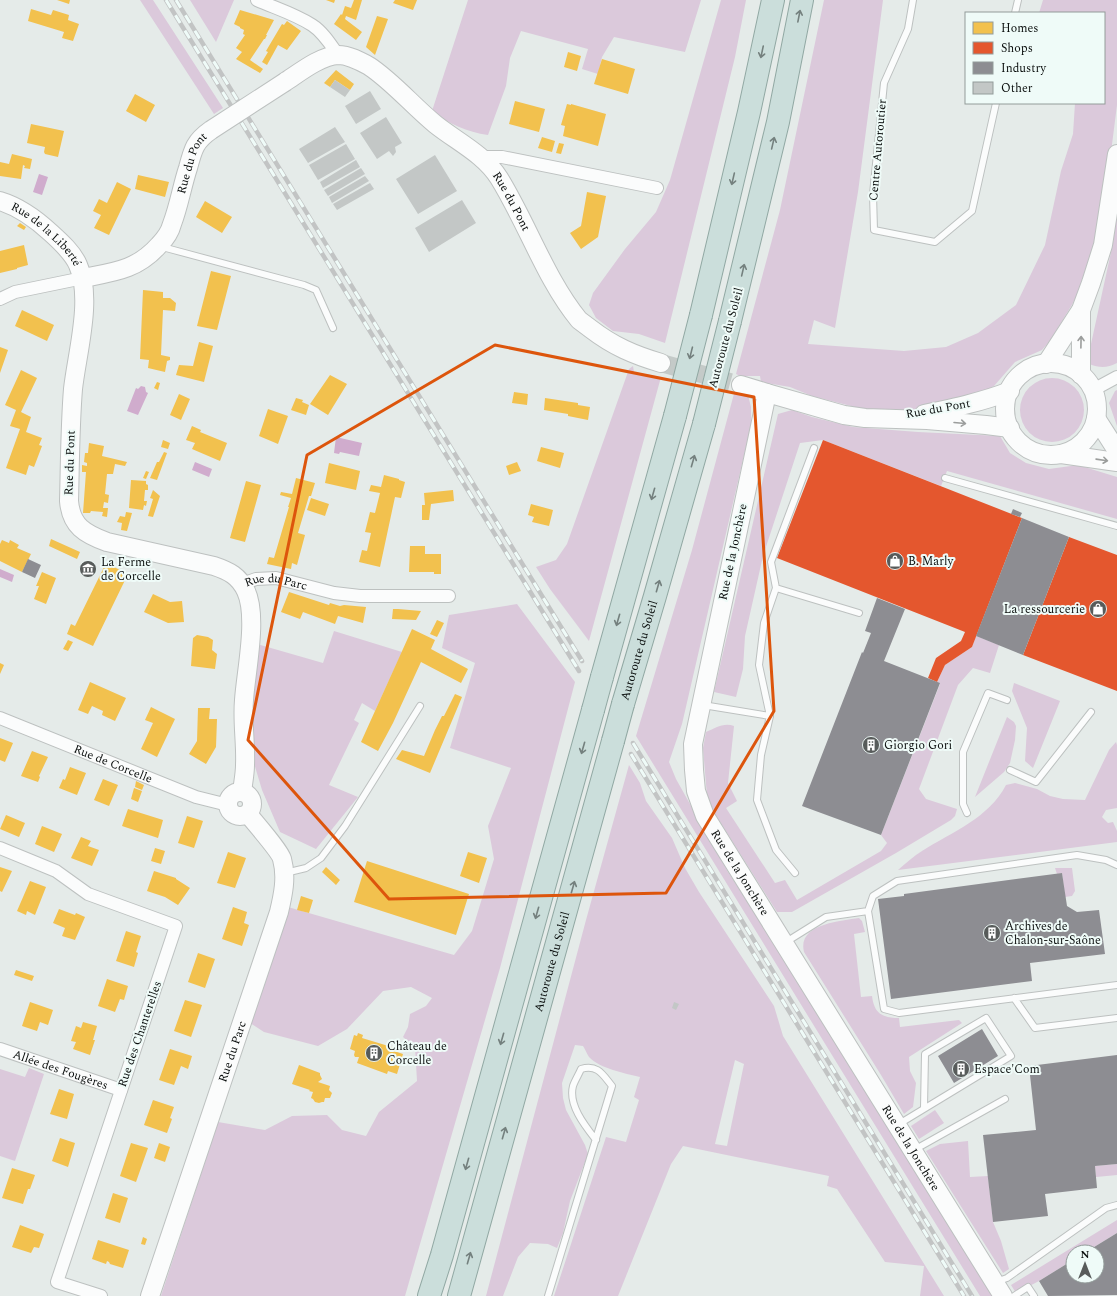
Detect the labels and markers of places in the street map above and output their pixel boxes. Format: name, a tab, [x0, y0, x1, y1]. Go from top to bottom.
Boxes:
shop icon: B. Marly	[885, 551, 905, 571]
place label: B. Marly	[908, 552, 954, 571]
place label: La Ferme de Corcelle	[101, 553, 161, 586]
museum icon: La Ferme de Corcelle	[78, 559, 98, 579]
shop icon: La ressourcerie	[1088, 599, 1108, 619]
place label: La ressourcerie	[1004, 600, 1085, 619]
building icon: Giorgio Gori	[861, 735, 881, 755]
place label: Giorgio Gori	[884, 736, 952, 755]
place label: Archives de Chalon-sur-Saône	[1005, 917, 1101, 950]
building icon: Archives de Chalon-sur-Saône	[982, 923, 1002, 943]
place label: Château de Corcelle	[387, 1037, 447, 1070]
building icon: Château de Corcelle	[364, 1043, 384, 1063]
building icon: Espace'Com	[951, 1059, 971, 1079]
place label: Espace'Com	[974, 1060, 1040, 1079]

